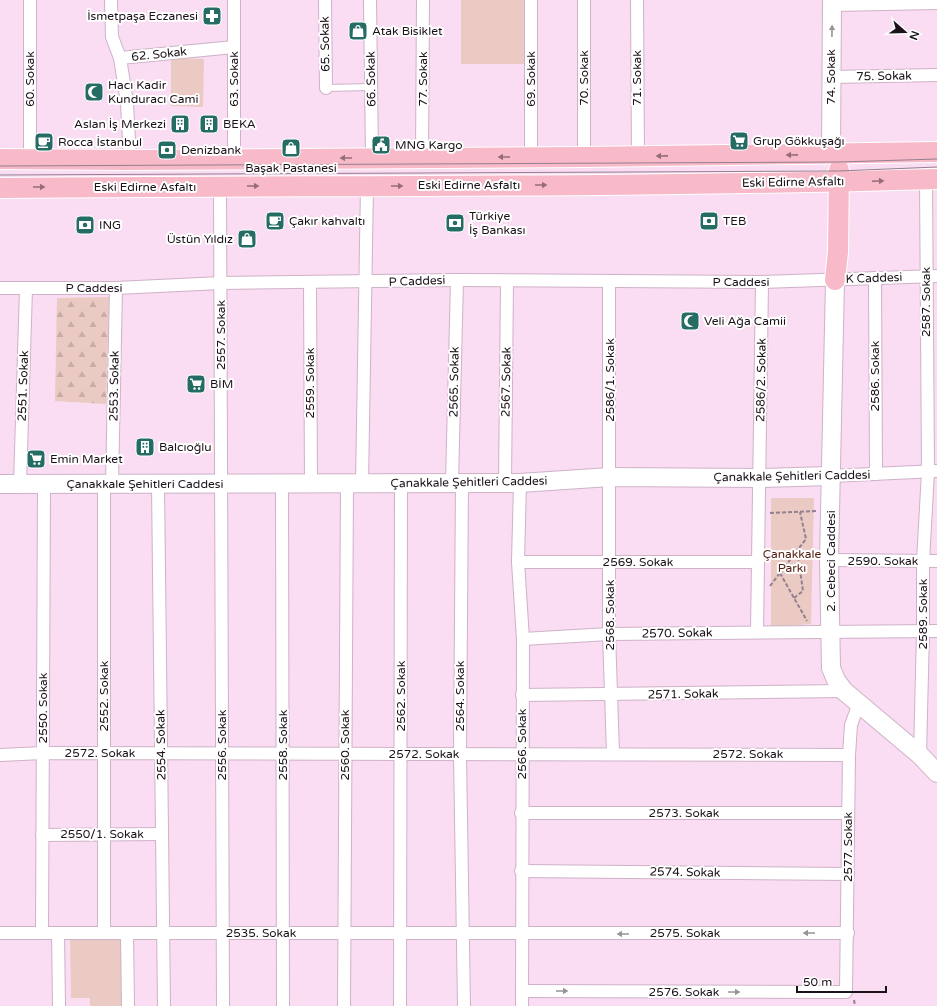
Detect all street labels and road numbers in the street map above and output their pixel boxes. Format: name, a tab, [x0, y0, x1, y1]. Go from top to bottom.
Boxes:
street label: 65. Sokak	[318, 16, 332, 72]
street label: 62. Sokak	[131, 44, 188, 64]
street label: 74. Sokak	[824, 49, 838, 105]
street label: 70. Sokak	[577, 50, 591, 106]
street label: 71. Sokak	[630, 50, 644, 106]
street label: 60. Sokak	[23, 51, 37, 107]
street label: 63. Sokak	[227, 51, 241, 107]
street label: 66. Sokak	[364, 51, 378, 107]
street label: 77. Sokak	[416, 51, 430, 107]
street label: 69. Sokak	[524, 51, 538, 107]
street label: 75. Sokak	[856, 69, 912, 83]
street label: Eski Edirne Asfaltı	[742, 174, 844, 190]
street label: Eski Edirne Asfaltı	[418, 178, 520, 192]
street label: Eski Edirne Asfaltı	[94, 180, 196, 194]
street label: 2587. Sokak	[919, 266, 933, 337]
street label: K Caddesi	[845, 270, 903, 286]
street label: P Caddesi	[388, 273, 446, 289]
street label: P Caddesi	[713, 275, 769, 289]
street label: P Caddesi	[66, 281, 122, 295]
street label: 2557. Sokak	[214, 299, 228, 370]
street label: 2586/1. Sokak	[603, 338, 617, 422]
street label: 2586/2. Sokak	[753, 338, 769, 422]
street label: 2586. Sokak	[868, 340, 882, 411]
street label: 2565. Sokak	[446, 346, 462, 417]
street label: 2567. Sokak	[498, 346, 514, 417]
street label: 2559. Sokak	[303, 347, 317, 418]
street label: 2551. Sokak	[15, 350, 31, 422]
street label: 2553. Sokak	[106, 350, 122, 422]
street label: Çanakkale Şehitleri Caddesi	[713, 468, 871, 484]
street label: Çanakkale Şehitleri Caddesi	[390, 474, 548, 490]
street label: Çanakkale Şehitleri Caddesi	[66, 477, 224, 491]
street label: 2. Cebeci Caddesi	[824, 510, 838, 612]
street label: 2590. Sokak	[848, 554, 919, 568]
street label: 2569. Sokak	[603, 555, 674, 569]
street label: 2589. Sokak	[916, 578, 930, 649]
street label: 2568. Sokak	[603, 579, 617, 650]
street label: 2570. Sokak	[641, 625, 713, 641]
street label: 2552. Sokak	[97, 660, 111, 731]
street label: 2562. Sokak	[394, 660, 408, 731]
street label: 2564. Sokak	[453, 660, 467, 731]
street label: 2550. Sokak	[36, 672, 50, 743]
street label: 2571. Sokak	[647, 686, 719, 702]
street label: 2566. Sokak	[515, 708, 529, 779]
street label: 2554. Sokak	[153, 709, 169, 781]
street label: 2556. Sokak	[215, 709, 229, 780]
street label: 2558. Sokak	[276, 709, 290, 780]
street label: 2560. Sokak	[338, 709, 352, 780]
street label: 2572. Sokak	[65, 746, 136, 760]
street label: 2572. Sokak	[389, 747, 460, 761]
street label: 2572. Sokak	[713, 747, 784, 761]
street label: 2573. Sokak	[649, 806, 720, 820]
street label: 2577. Sokak	[841, 811, 855, 882]
street label: 2550/1. Sokak	[60, 827, 144, 841]
street label: 2574. Sokak	[649, 864, 721, 880]
street label: 2535. Sokak	[226, 926, 297, 940]
street label: 2575. Sokak	[650, 926, 721, 940]
street label: 2576. Sokak	[649, 985, 720, 999]

